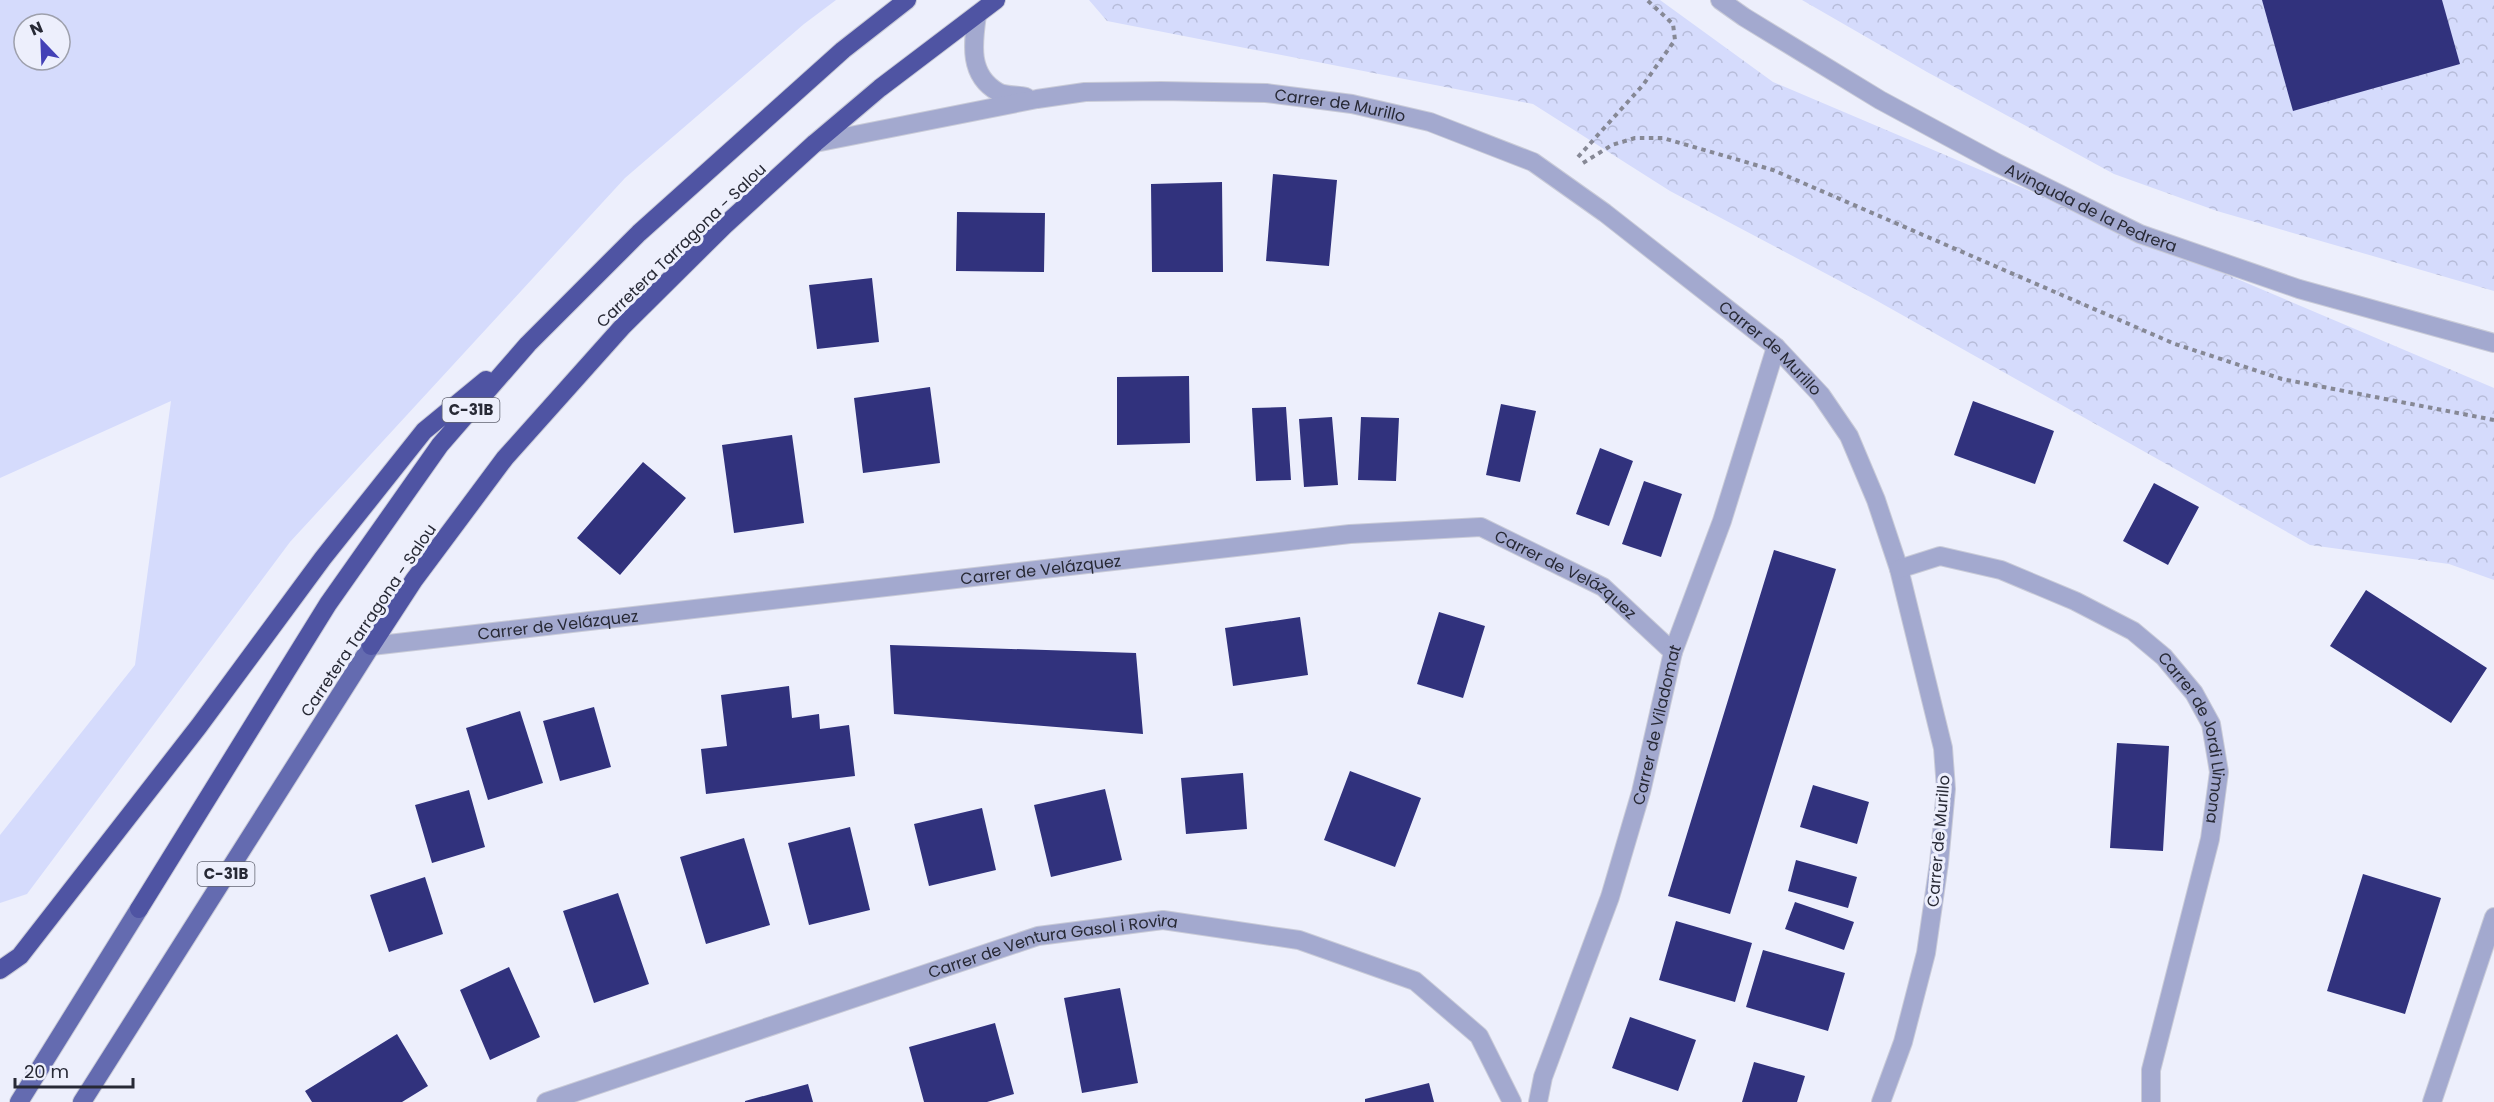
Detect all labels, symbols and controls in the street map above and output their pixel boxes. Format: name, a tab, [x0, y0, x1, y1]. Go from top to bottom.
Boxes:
north arrow	[12, 12, 72, 72]
text: N	[26, 16, 46, 42]
street label: Carrer de Murillo	[1273, 83, 1408, 128]
street label: Carretera Tarragona - Salou	[591, 158, 771, 333]
street label: Avinguda de la Pedrera	[2001, 158, 2180, 258]
street label: Carrer de Murillo	[1714, 295, 1827, 401]
road number: C-31B	[442, 398, 500, 422]
street label: Carretera Tarragona - Salou	[295, 519, 442, 721]
street label: Carrer de Velázquez	[1491, 525, 1641, 624]
street label: Carrer de Velázquez	[959, 549, 1122, 590]
street label: Carrer de Velázquez	[476, 605, 639, 646]
street label: Carrer de Viladomat	[1627, 641, 1687, 808]
street label: Carrer de Jordi Llimona	[2152, 647, 2230, 825]
street label: Carrer de Murillo	[1921, 774, 1956, 908]
road number: C-31B	[198, 862, 254, 886]
street label: Carrer de Ventura Gasol i Rovira	[925, 909, 1179, 984]
scale bar	[15, 1051, 134, 1089]
text: 20 m	[24, 1059, 69, 1084]

